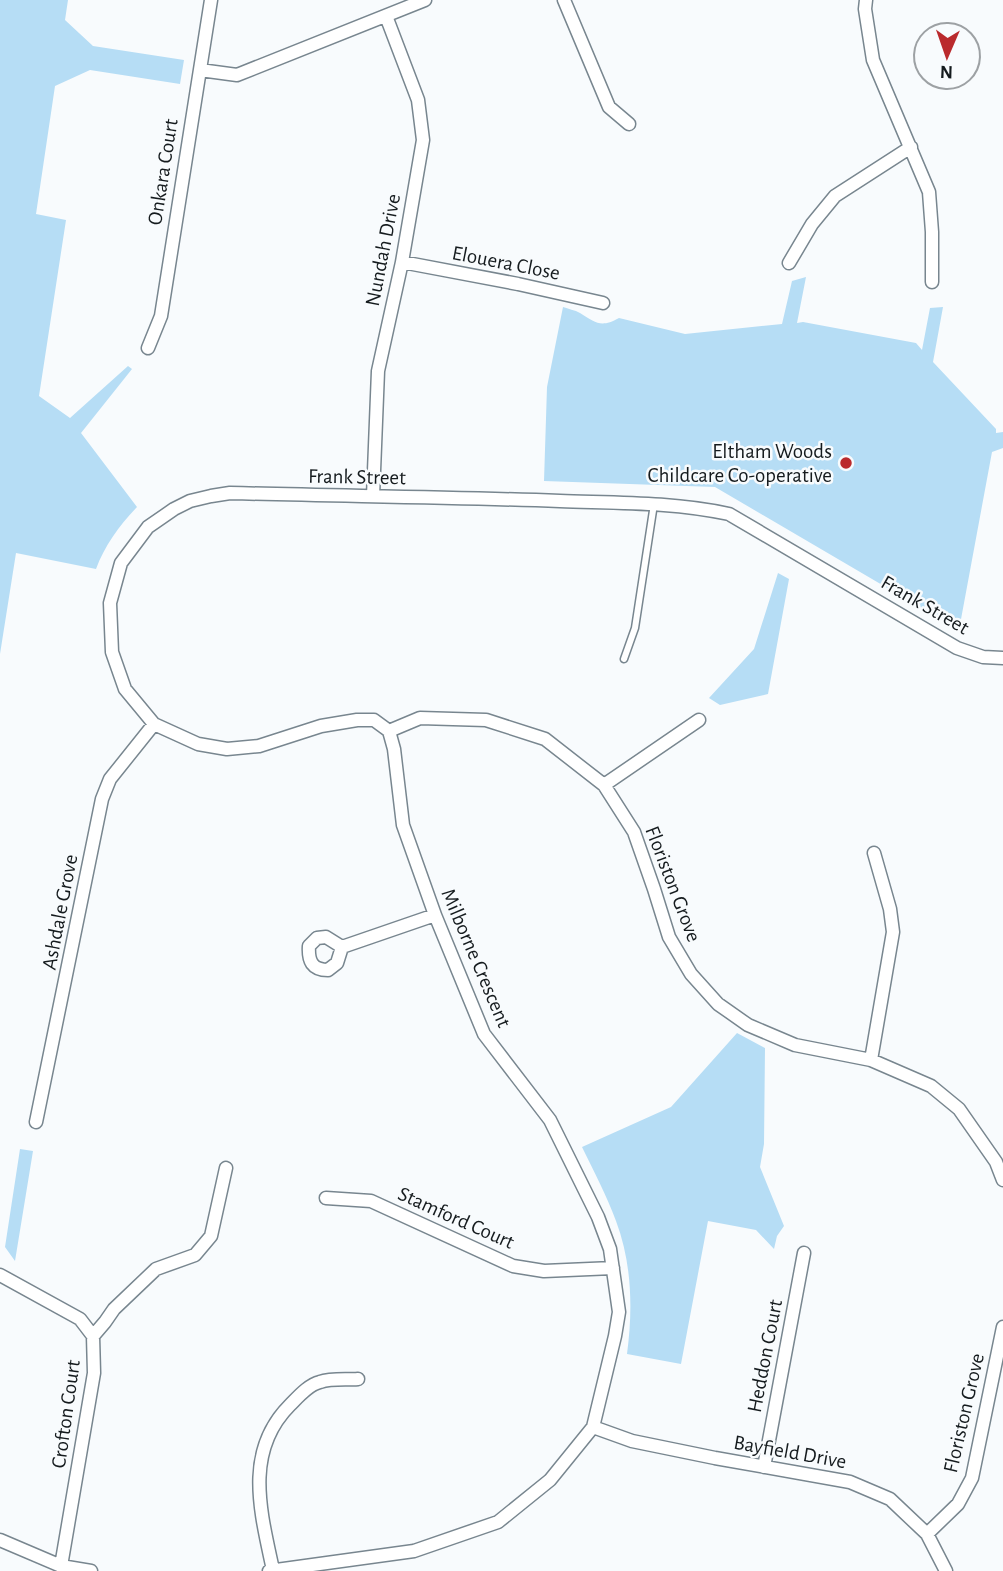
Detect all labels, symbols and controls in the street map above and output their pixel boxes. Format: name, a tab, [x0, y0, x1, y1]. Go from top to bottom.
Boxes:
north arrow	[912, 21, 982, 91]
text: N	[940, 62, 953, 81]
street label: Onkara Court	[144, 117, 182, 227]
street label: Nundah Drive	[362, 192, 404, 308]
street label: Elouera Close	[450, 242, 562, 284]
place label: Eltham Woods Childcare Co-operative	[647, 441, 832, 486]
marker: Eltham Woods Childcare Co-operative	[838, 455, 854, 471]
street label: Frank Street	[308, 466, 406, 488]
street label: Frank Street	[877, 571, 973, 639]
street label: Floriston Grove	[641, 823, 705, 945]
street label: Ashdale Grove	[39, 853, 81, 971]
street label: Milborne Crescent	[437, 886, 515, 1031]
street label: Stamford Court	[395, 1183, 517, 1253]
street label: Heddon Court	[744, 1297, 786, 1414]
street label: Floriston Grove	[940, 1351, 988, 1475]
street label: Crofton Court	[48, 1358, 84, 1470]
street label: Bayfield Drive	[732, 1432, 848, 1472]

